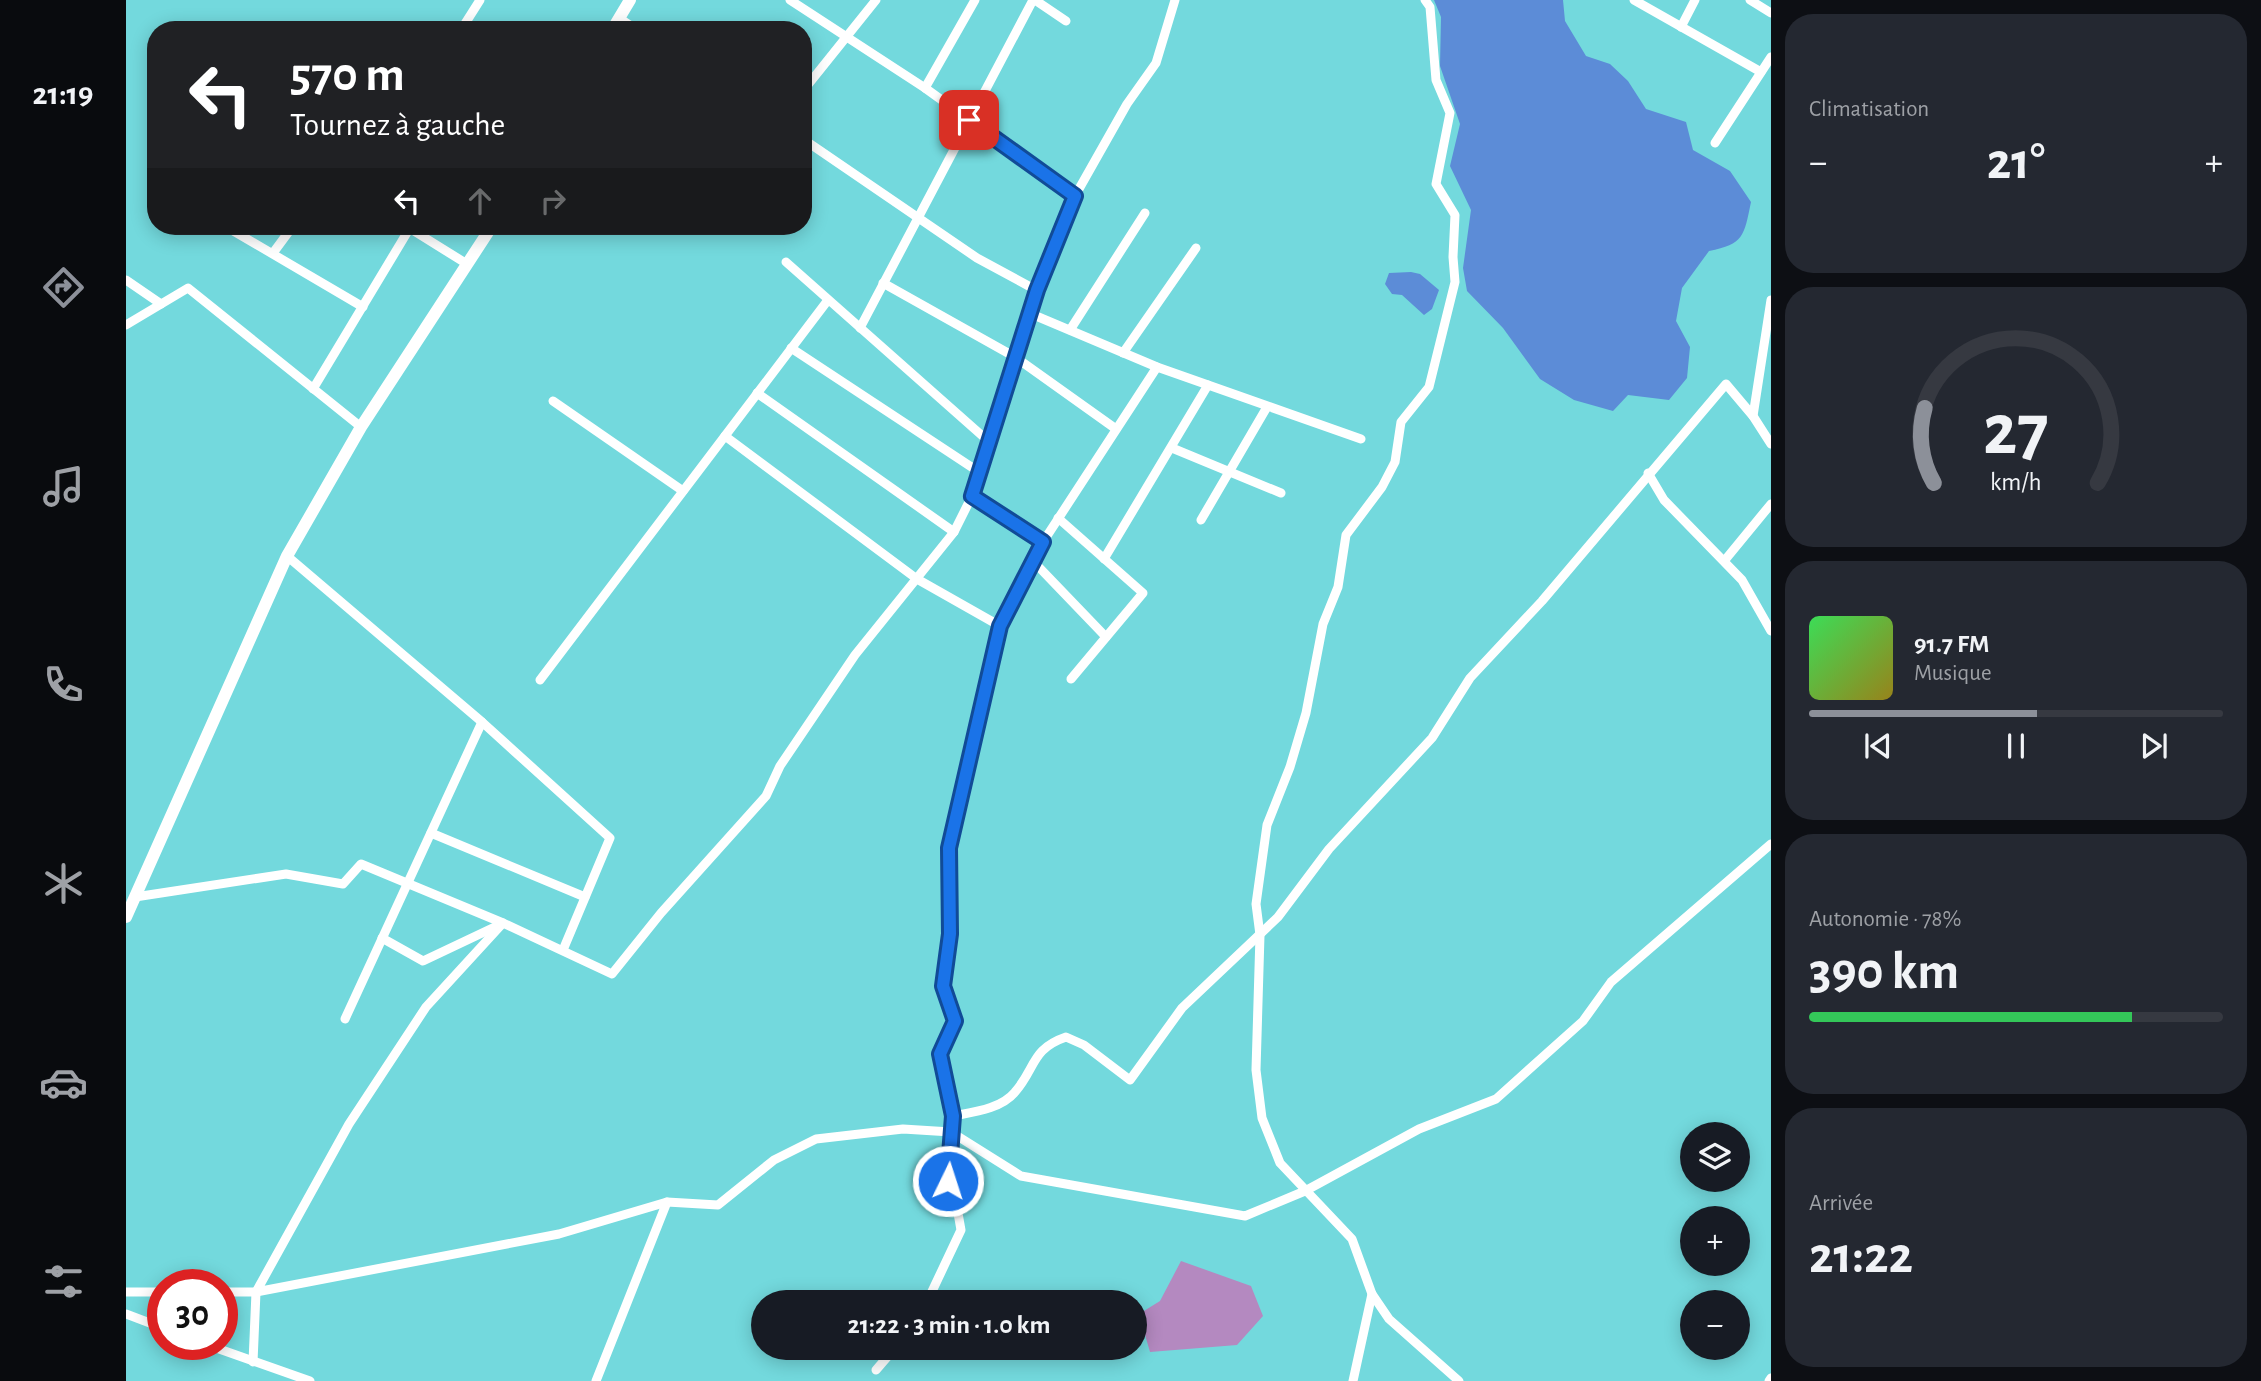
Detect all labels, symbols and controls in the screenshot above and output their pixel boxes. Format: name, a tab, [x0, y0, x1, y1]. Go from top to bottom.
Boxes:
icon: left	[175, 49, 266, 140]
text: 570 m	[290, 51, 405, 100]
text: 21:19	[33, 78, 93, 110]
pin	[939, 90, 999, 150]
text: Climatisation	[1809, 98, 1929, 121]
icon: arrive	[950, 101, 988, 139]
text: Tournez à gauche	[290, 109, 505, 141]
text: 21°	[1987, 136, 2045, 188]
text: −	[1809, 144, 1827, 182]
text: +	[2205, 144, 2223, 182]
icon: left	[388, 182, 426, 220]
icon: ahead	[461, 182, 499, 220]
icon: right	[534, 182, 572, 220]
icon: directions	[39, 263, 88, 312]
text: 27	[1983, 396, 2049, 469]
icon: music	[39, 462, 88, 511]
text: km/h	[1990, 470, 2042, 495]
text: 91.7 FM	[1914, 631, 1989, 657]
icon: phone	[39, 660, 88, 709]
text: Musique	[1914, 662, 1992, 685]
icon: previous	[1859, 727, 1897, 765]
icon: pause	[1997, 727, 2035, 765]
icon: next	[2135, 727, 2173, 765]
icon: climate	[39, 859, 88, 908]
text: Autonomie · 78%	[1809, 908, 1961, 931]
text: 390 km	[1809, 946, 1959, 998]
icon: car	[39, 1058, 88, 1107]
map controls	[1680, 1122, 1750, 1360]
button: layers	[1680, 1122, 1750, 1192]
position arrow	[911, 1144, 985, 1218]
text: Arrivée	[1809, 1192, 1873, 1215]
button: +	[1680, 1206, 1750, 1276]
text: 21:22	[1809, 1230, 1913, 1282]
icon: filters	[39, 1257, 88, 1306]
speed limit sign: 30	[147, 1269, 238, 1360]
button: −	[1680, 1290, 1750, 1360]
text: 21:22 · 3 min · 1.0 km	[848, 1312, 1050, 1338]

